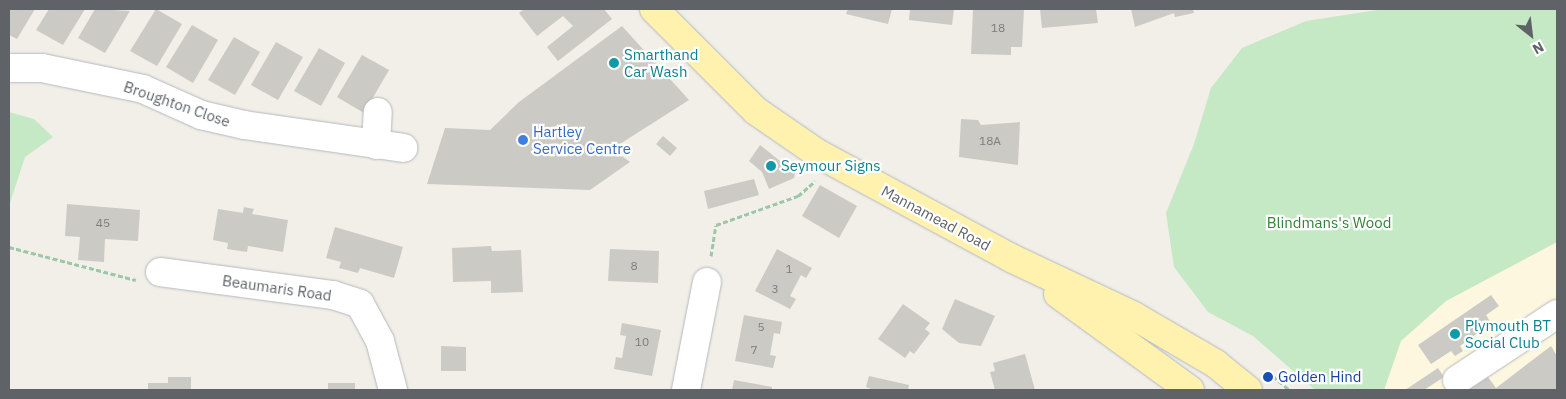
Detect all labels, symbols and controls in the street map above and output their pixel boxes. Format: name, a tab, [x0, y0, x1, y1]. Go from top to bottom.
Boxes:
north arrow	[1506, 10, 1556, 60]
house number: 18	[991, 21, 1005, 35]
text: N	[1529, 38, 1547, 58]
place label: Smarthand Car Wash	[624, 45, 698, 80]
marker: Smarthand Car Wash	[608, 57, 620, 69]
street label: Broughton Close	[121, 77, 233, 131]
place label: Hartley Service Centre	[533, 122, 631, 157]
marker: Hartley Service Centre	[517, 134, 529, 146]
house number: 18A	[979, 134, 1001, 148]
place label: Seymour Signs	[781, 157, 881, 175]
marker: Seymour Signs	[765, 160, 777, 172]
street label: Mannamead Road	[878, 182, 994, 254]
park label: Blindmans's Wood	[1267, 214, 1391, 232]
house number: 45	[96, 216, 110, 230]
house number: 8	[630, 259, 638, 273]
house number: 1	[785, 262, 793, 276]
street label: Beaumaris Road	[221, 271, 333, 305]
house number: 3	[771, 282, 779, 296]
place label: Plymouth BT Social Club	[1465, 316, 1551, 351]
house number: 5	[757, 320, 765, 334]
marker: Plymouth BT Social Club	[1449, 328, 1461, 340]
house number: 10	[635, 335, 649, 349]
house number: 7	[750, 343, 758, 357]
place label: Golden Hind	[1278, 368, 1361, 386]
marker: Golden Hind	[1262, 371, 1274, 383]

